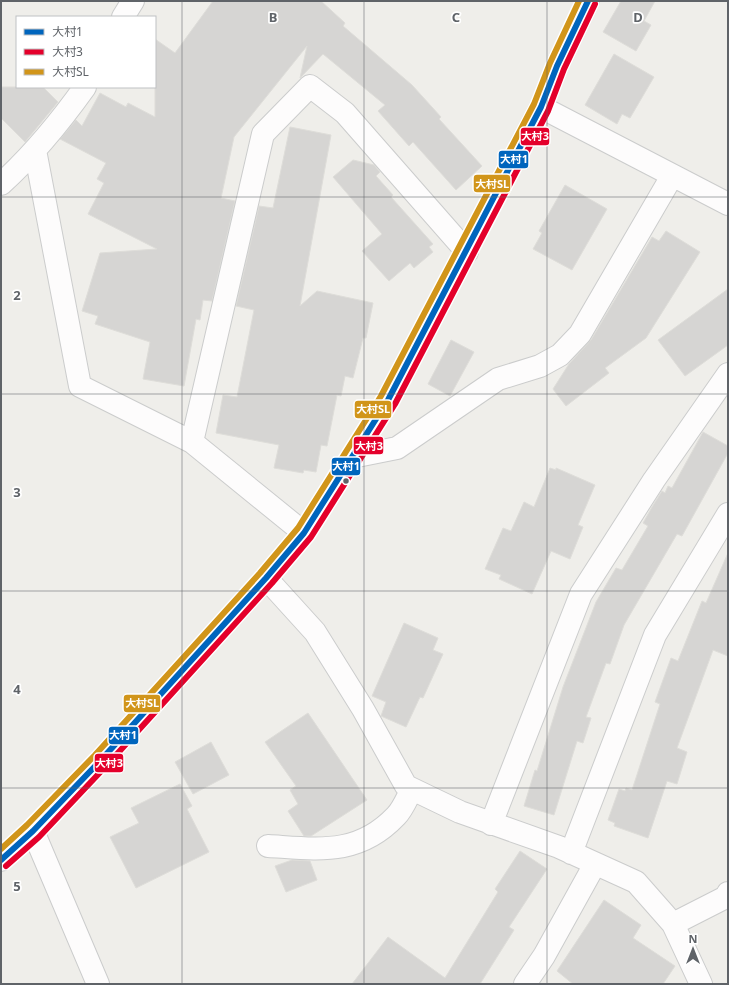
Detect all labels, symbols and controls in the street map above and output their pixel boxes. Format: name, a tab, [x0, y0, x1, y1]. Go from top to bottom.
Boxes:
text: B	[269, 8, 277, 26]
text: C	[452, 8, 460, 26]
text: D	[633, 8, 643, 26]
legend	[16, 16, 156, 88]
text: 大村1	[52, 23, 83, 40]
text: 大村3	[52, 43, 83, 60]
text: 大村SL	[52, 63, 89, 80]
line badge: 大村3	[520, 127, 550, 146]
text: 大村3	[521, 128, 549, 143]
line badge: 大村1	[498, 150, 529, 169]
text: 大村1	[500, 151, 528, 166]
line badge: 大村SL	[473, 174, 511, 193]
text: 大村SL	[475, 176, 509, 191]
text: 2	[13, 286, 21, 304]
line badge: 大村SL	[354, 400, 392, 419]
text: 大村SL	[356, 401, 390, 416]
line badge: 大村3	[353, 436, 384, 455]
text: 大村3	[355, 438, 383, 453]
line badge: 大村1	[331, 457, 361, 476]
text: 大村1	[332, 458, 360, 473]
unlabelled marker	[341, 476, 351, 486]
text: 3	[13, 483, 21, 501]
text: 4	[13, 680, 21, 698]
line badge: 大村SL	[123, 694, 161, 713]
text: 大村SL	[125, 695, 159, 710]
line badge: 大村1	[108, 726, 139, 745]
text: 大村1	[109, 727, 137, 742]
line badge: 大村3	[94, 753, 124, 773]
text: 大村3	[95, 755, 123, 770]
text: 5	[13, 877, 21, 895]
north arrow	[673, 929, 713, 969]
text: N	[689, 931, 697, 946]

